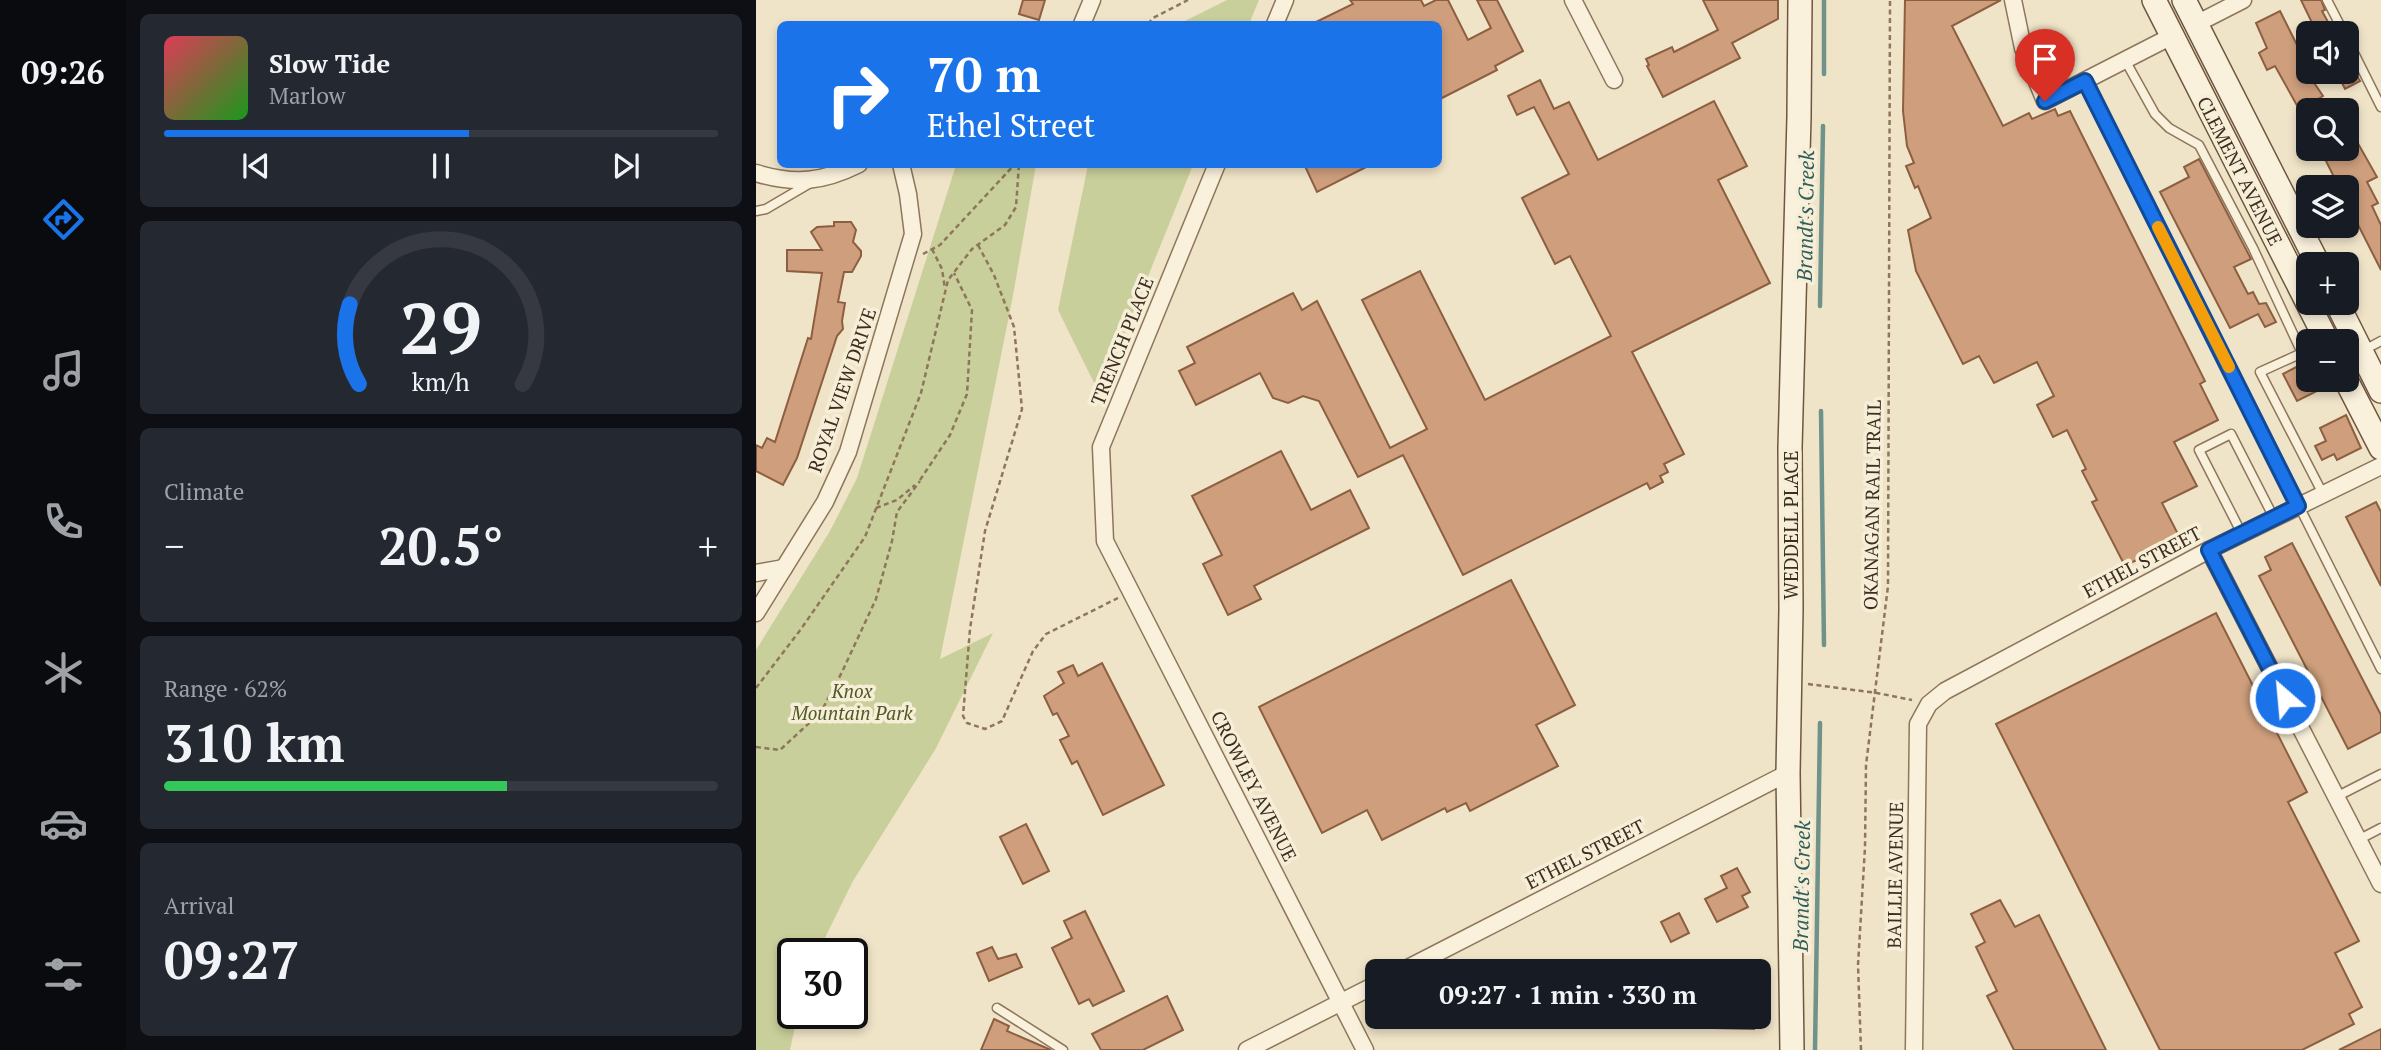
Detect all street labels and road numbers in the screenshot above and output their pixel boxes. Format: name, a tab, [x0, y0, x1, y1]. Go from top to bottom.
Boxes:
street label: CLEMENT AVENUE	[2192, 92, 2289, 250]
street label: TRENCH PLACE	[1084, 273, 1159, 409]
street label: ROYAL VIEW DRIVE	[802, 304, 881, 475]
street label: OKANAGAN RAIL TRAIL	[1857, 399, 1886, 610]
street label: WEDDELL PLACE	[1778, 450, 1803, 600]
street label: ETHEL STREET	[2078, 520, 2206, 603]
street label: CROWLEY AVENUE	[1206, 706, 1303, 865]
street label: BAILLIE AVENUE	[1881, 801, 1908, 949]
street label: ETHEL STREET	[1521, 813, 1649, 894]

